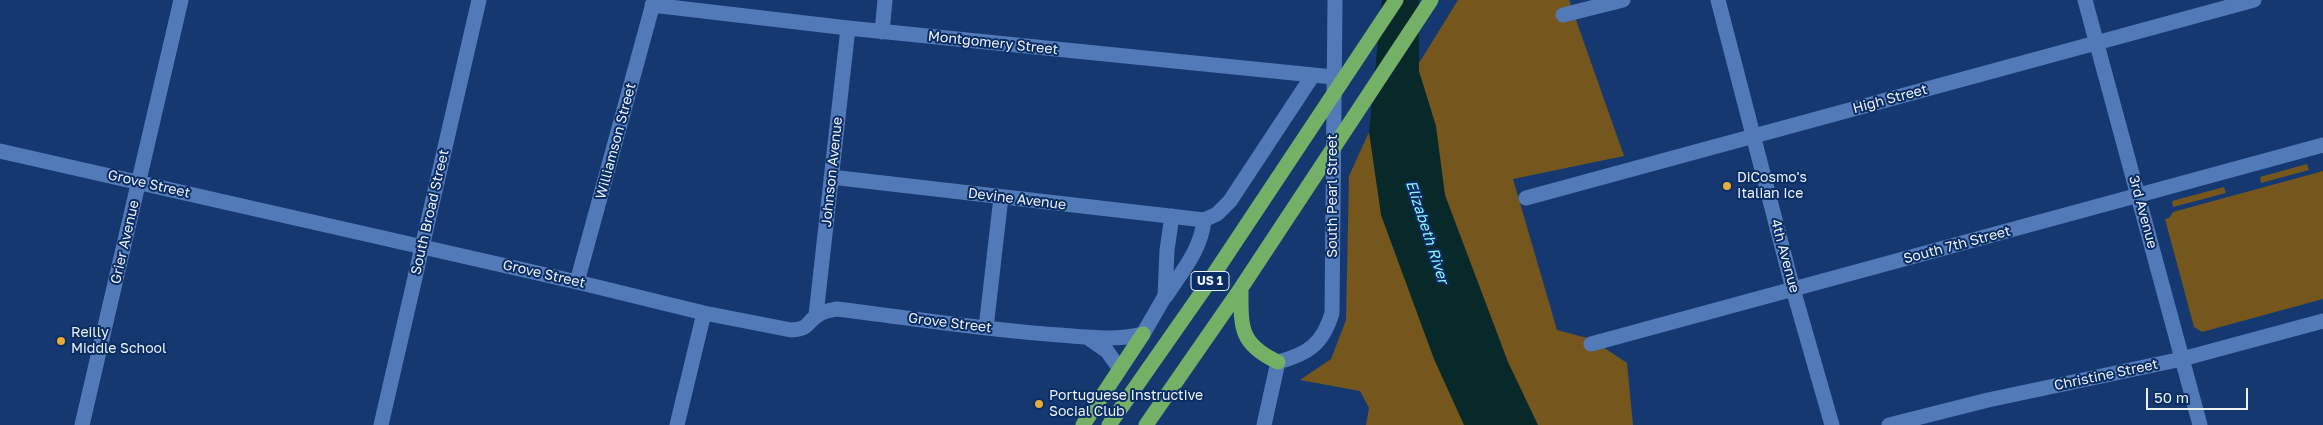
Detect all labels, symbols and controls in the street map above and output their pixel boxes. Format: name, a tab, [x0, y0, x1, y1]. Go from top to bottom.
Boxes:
street label: Montgomery Street	[927, 28, 1059, 58]
street label: Williamson Street	[592, 81, 640, 201]
street label: High Street	[1851, 81, 1929, 117]
street label: Johnson Avenue	[818, 116, 846, 228]
street label: South Pearl Street	[1325, 134, 1341, 258]
street label: South Broad Street	[407, 148, 453, 276]
street label: Grove Street	[106, 166, 192, 202]
place label: DiCosmo's Italian Ice	[1737, 170, 1807, 202]
street label: 3rd Avenue	[2125, 174, 2161, 250]
water label: Elizabeth River	[1402, 178, 1452, 286]
marker: DiCosmo's Italian Ice	[1721, 180, 1733, 192]
street label: Devine Avenue	[967, 185, 1067, 213]
street label: Grier Avenue	[107, 198, 143, 286]
street label: 4th Avenue	[1767, 217, 1803, 295]
street label: South 7th Street	[1902, 223, 2012, 267]
street label: Grove Street	[501, 256, 587, 292]
road number: US 1	[1191, 272, 1229, 290]
street label: Grove Street	[907, 310, 993, 336]
place label: Reilly Middle School	[71, 325, 166, 358]
marker: Reilly Middle School	[55, 335, 67, 347]
street label: Christine Street	[2053, 356, 2159, 394]
scale bar	[2148, 378, 2250, 410]
place label: Portuguese Instructive Social Club	[1049, 388, 1203, 421]
text: 50 m	[2154, 388, 2189, 406]
marker: Portuguese Instructive Social Club	[1033, 398, 1045, 410]

